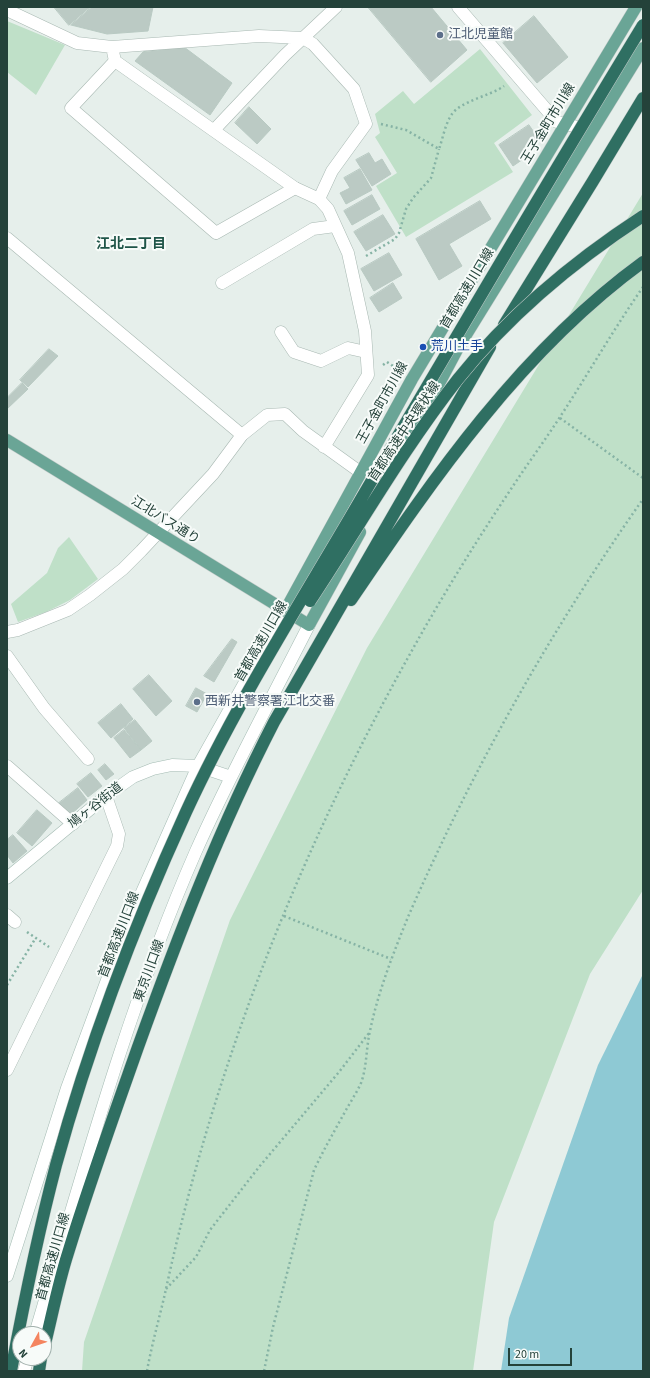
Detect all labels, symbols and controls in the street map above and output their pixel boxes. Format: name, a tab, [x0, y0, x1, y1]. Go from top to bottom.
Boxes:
place label: 江北児童館	[448, 27, 513, 43]
marker: 江北児童館	[435, 30, 445, 40]
street label: 王子金町市川線	[519, 81, 579, 167]
district label: 江北二丁目	[96, 237, 166, 253]
street label: 首都高速川口線	[438, 246, 498, 332]
place label: 荒川土手	[431, 339, 483, 355]
marker: 荒川土手	[418, 342, 428, 352]
street label: 王子金町市川線	[354, 359, 412, 447]
street label: 首都高速中央環状線	[366, 379, 444, 485]
street label: 江北バス通り	[128, 494, 202, 548]
street label: 首都高速川口線	[232, 599, 292, 685]
place label: 西新井警察署江北交番	[205, 694, 335, 710]
marker: 西新井警察署江北交番	[192, 697, 202, 707]
street label: 鳩ヶ谷街道	[66, 780, 126, 832]
street label: 首都高速川口線	[96, 890, 144, 980]
street label: 東京川口線	[132, 938, 168, 1004]
street label: 首都高速川口線	[34, 1211, 74, 1303]
north arrow	[12, 1326, 52, 1366]
scale bar	[510, 1340, 574, 1366]
text: N	[15, 1346, 31, 1361]
text: 20 m	[515, 1346, 539, 1363]

